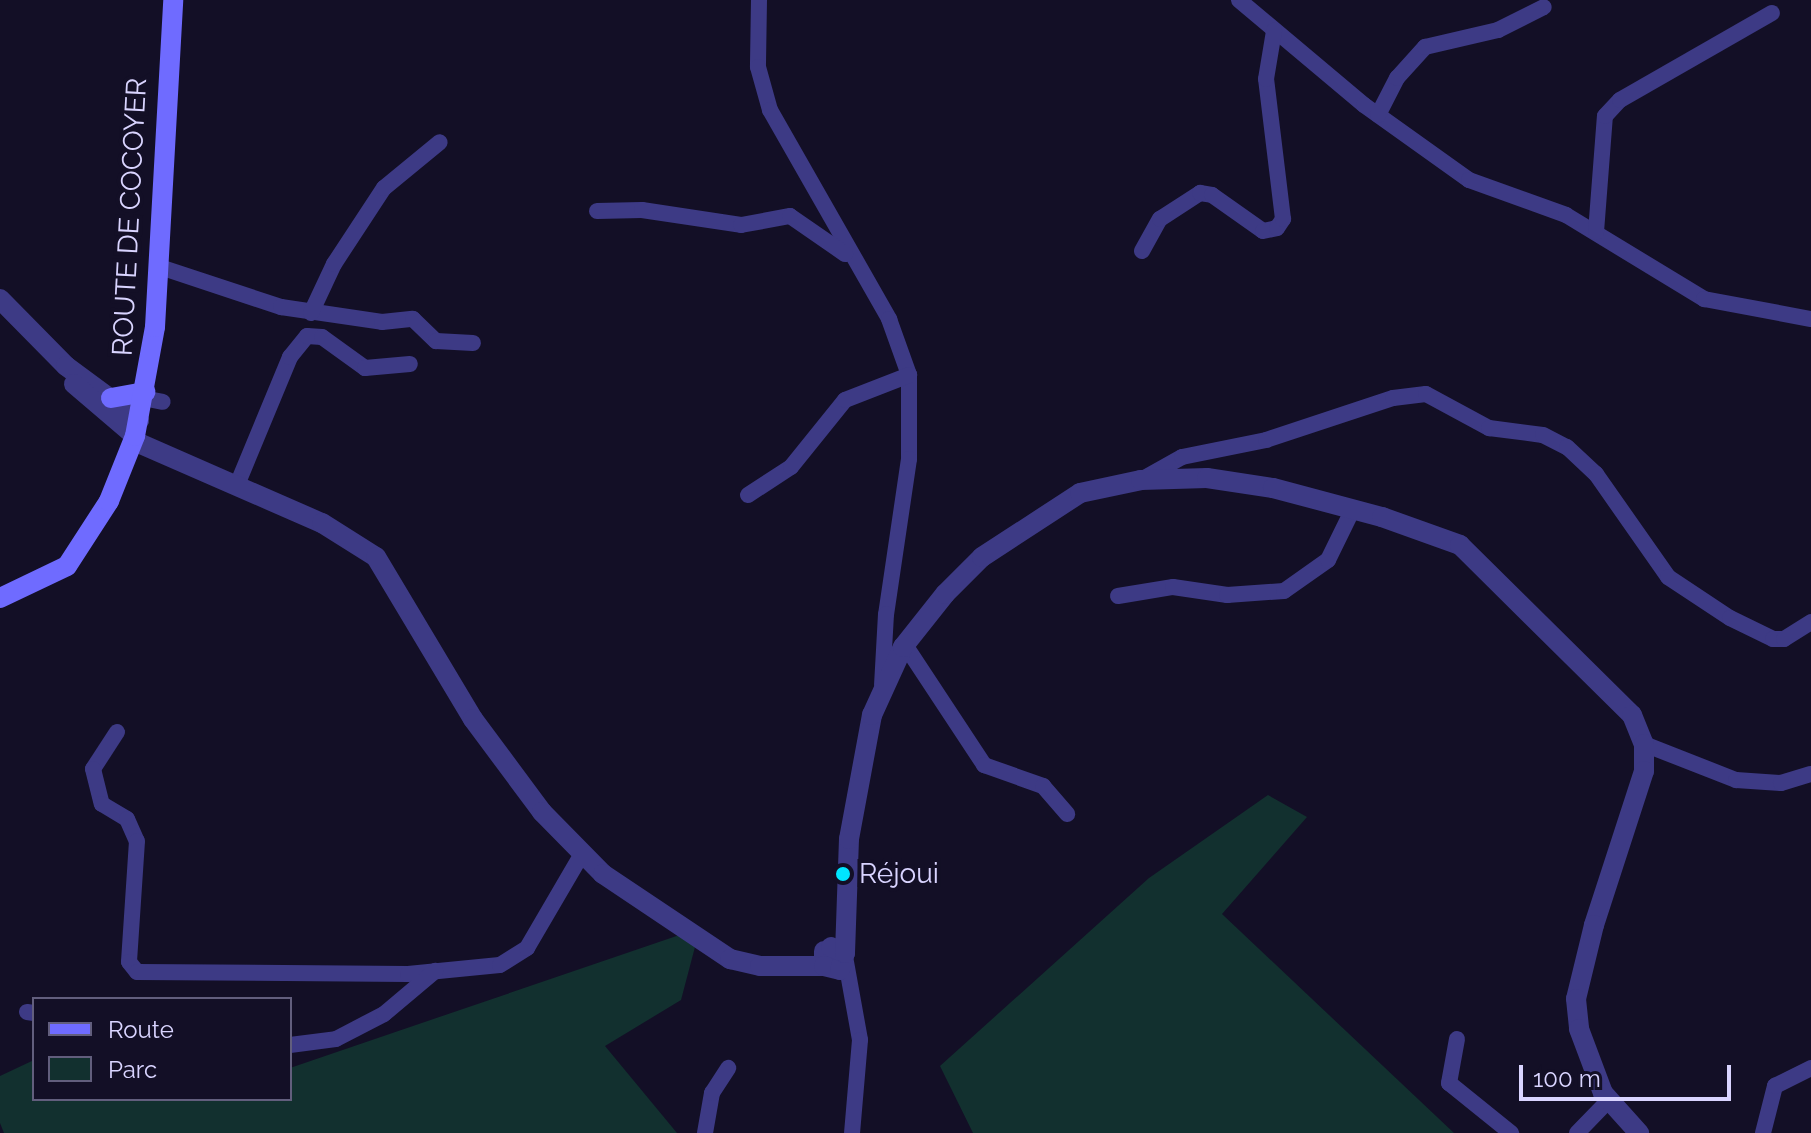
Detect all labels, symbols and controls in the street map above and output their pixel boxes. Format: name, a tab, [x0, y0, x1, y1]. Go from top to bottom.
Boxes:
street label: ROUTE DE COCOYER	[106, 77, 154, 357]
place label: Réjoui	[859, 857, 939, 891]
marker: Réjoui	[834, 865, 852, 883]
legend	[32, 997, 292, 1101]
text: Route	[108, 1015, 174, 1044]
scale bar	[1523, 1049, 1735, 1099]
text: Parc	[108, 1055, 157, 1084]
text: 100 m	[1533, 1064, 1601, 1093]

